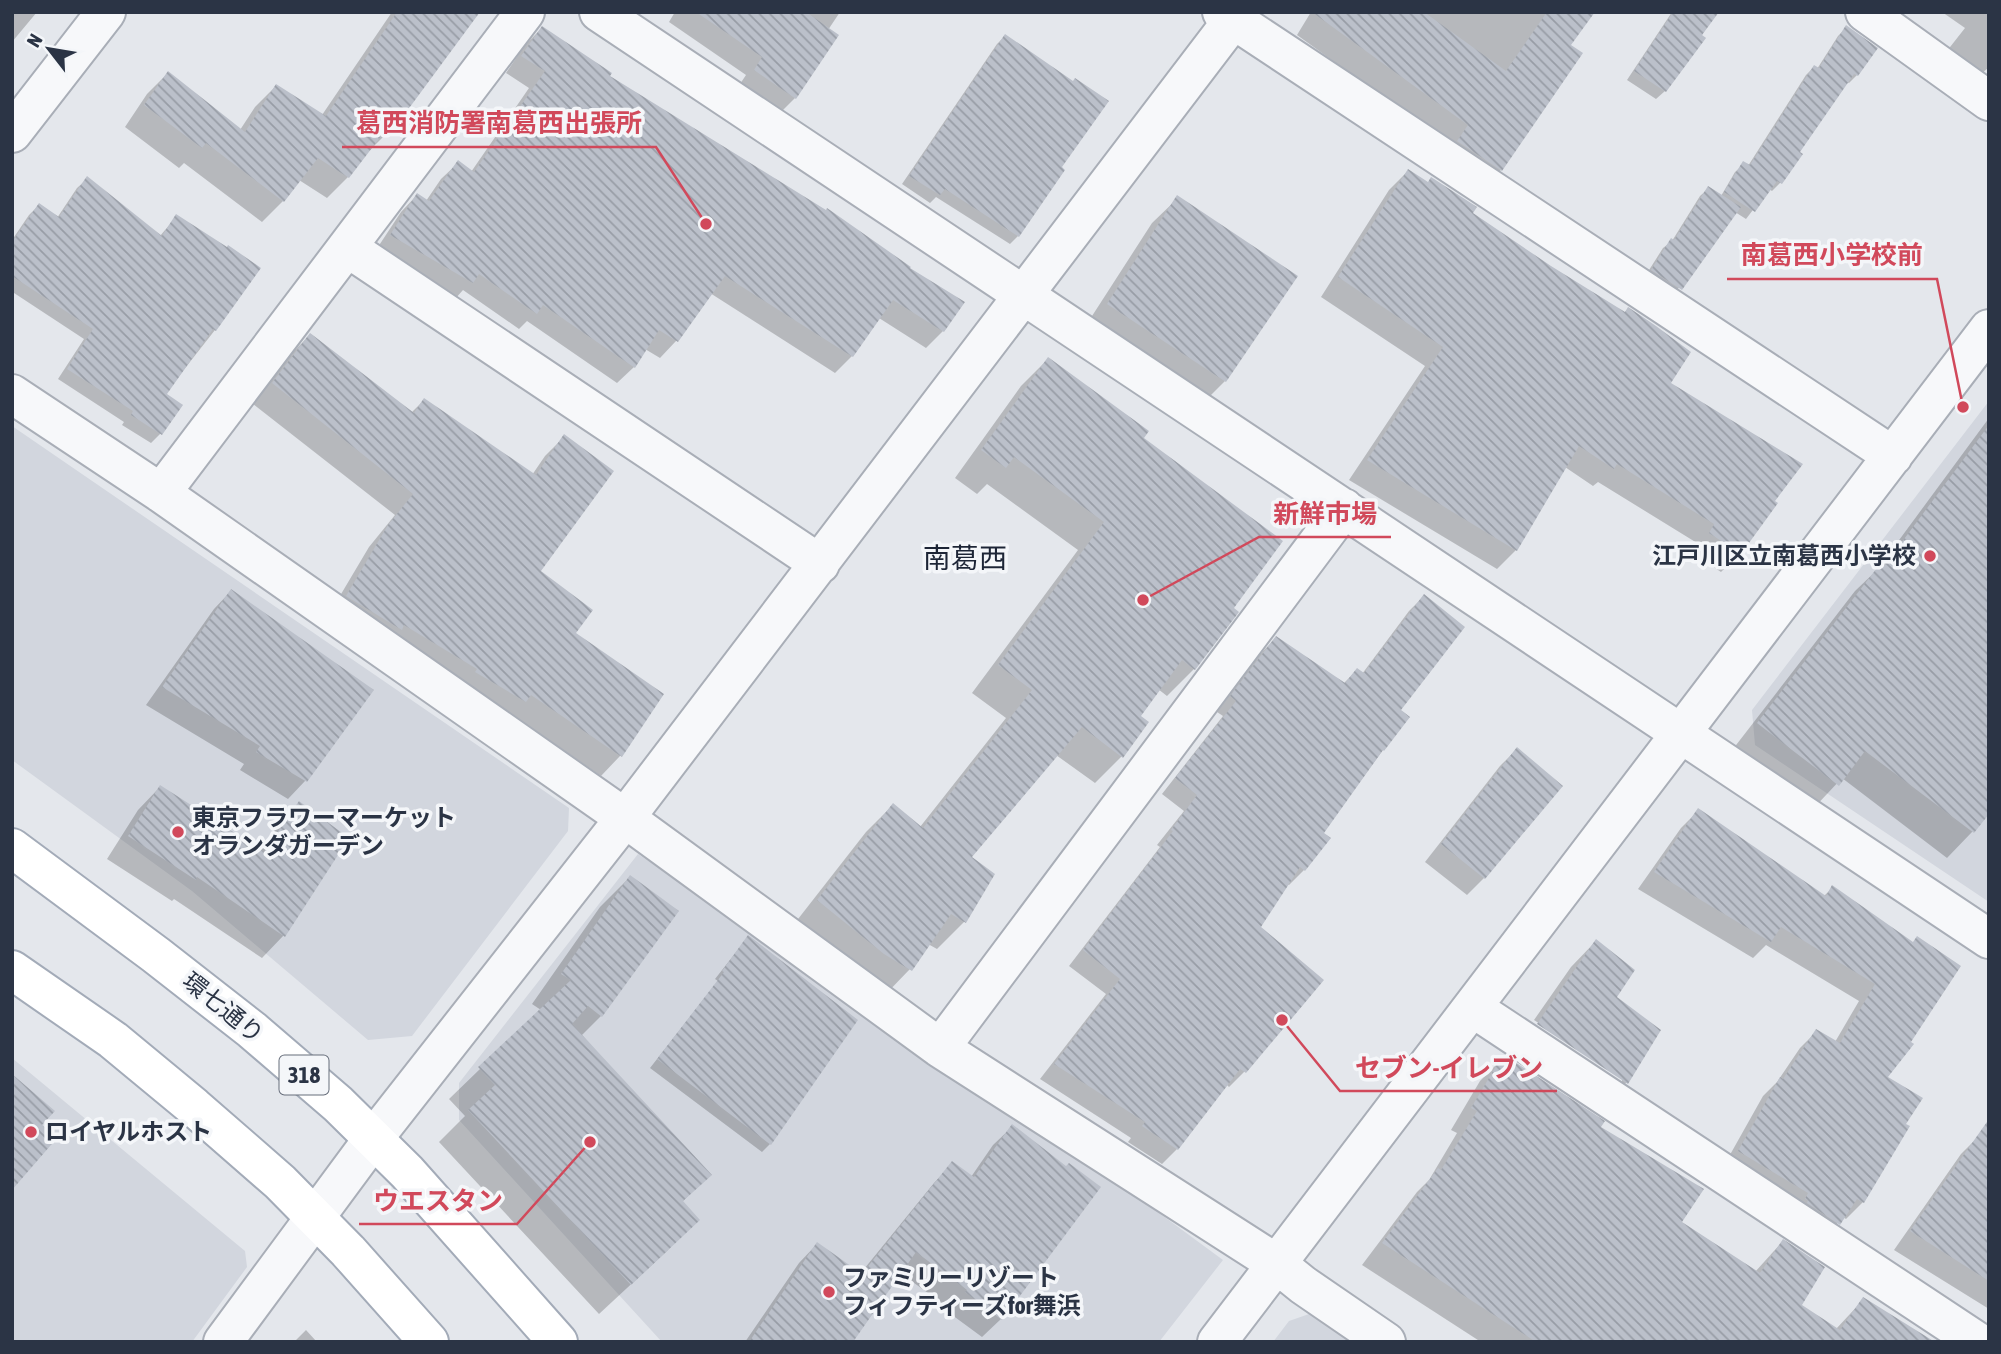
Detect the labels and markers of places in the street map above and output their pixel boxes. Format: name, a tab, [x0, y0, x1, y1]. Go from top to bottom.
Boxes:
callout: 葛西消防署南葛西出張所	[342, 100, 656, 147]
callout: 南葛西小学校前	[1727, 232, 1937, 279]
callout: 新鮮市場	[1259, 490, 1391, 537]
place label: 江戸川区立南葛西小学校	[1652, 542, 1916, 569]
marker: 江戸川区立南葛西小学校	[1922, 548, 1938, 564]
place label: 東京フラワーマーケット オランダガーデン	[192, 804, 456, 859]
marker: 東京フラワーマーケット オランダガーデン	[170, 824, 186, 840]
callout: セブン-イレブン	[1340, 1044, 1557, 1091]
place label: ロイヤルホスト	[45, 1118, 212, 1145]
marker: ロイヤルホスト	[23, 1124, 39, 1140]
callout: ウエスタン	[359, 1177, 517, 1224]
place label: ファミリーリゾート フィフティーズfor舞浜	[843, 1264, 1081, 1319]
marker: ファミリーリゾート フィフティーズfor舞浜	[821, 1284, 837, 1300]

